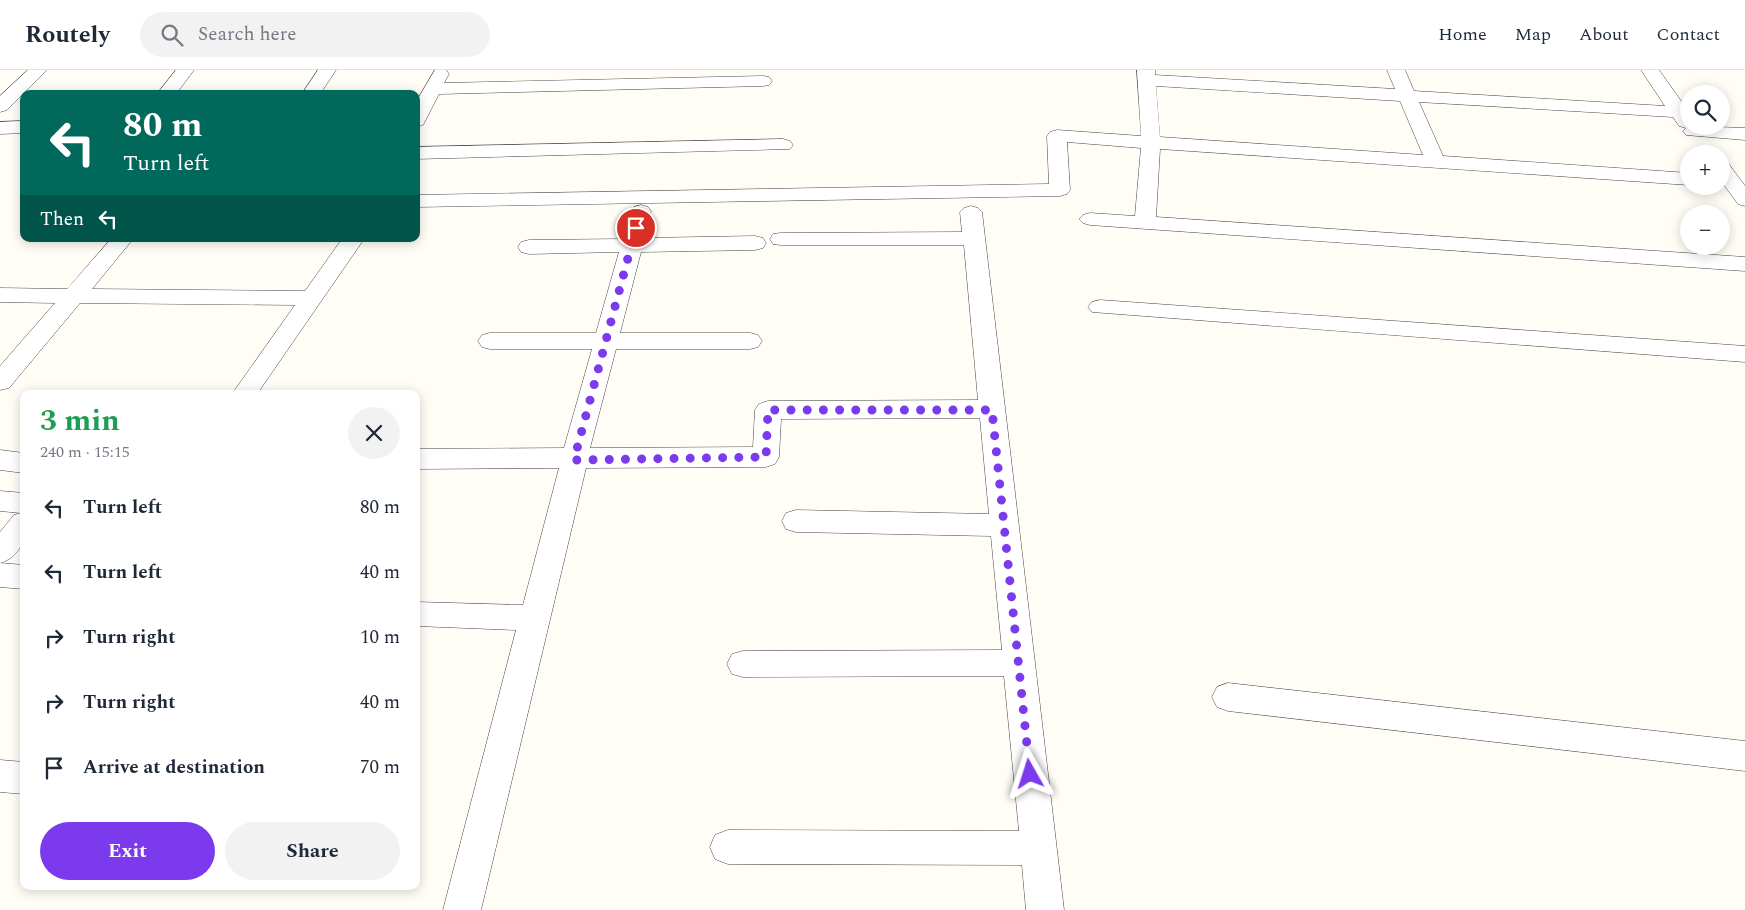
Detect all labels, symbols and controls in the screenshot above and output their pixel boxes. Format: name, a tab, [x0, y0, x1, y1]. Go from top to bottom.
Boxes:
search box	[140, 12, 490, 57]
text: Routely	[25, 17, 110, 53]
text: Search here	[198, 20, 296, 49]
icon: search	[158, 21, 186, 49]
text: Home	[1438, 21, 1487, 48]
text: Map	[1515, 21, 1551, 48]
text: About	[1579, 21, 1629, 48]
text: Contact	[1657, 21, 1720, 48]
map controls	[1680, 85, 1730, 255]
button: search	[1680, 85, 1730, 135]
text: 80 m	[123, 99, 203, 152]
icon: left	[40, 110, 105, 175]
button: +	[1680, 145, 1730, 195]
text: Turn left	[123, 147, 209, 180]
text: Then	[40, 205, 84, 234]
icon: left	[94, 205, 122, 233]
button: −	[1680, 205, 1730, 255]
pin	[615, 207, 657, 249]
icon: arrive	[622, 214, 650, 242]
text: 3 min	[40, 398, 120, 444]
button: close	[348, 407, 400, 459]
text: 240 m · 15:15	[40, 440, 130, 464]
text: Turn left	[83, 493, 162, 522]
text: 80 m	[360, 493, 400, 522]
icon: left	[40, 494, 68, 522]
text: Turn left	[83, 558, 162, 587]
text: 40 m	[360, 558, 400, 587]
icon: left	[40, 559, 68, 587]
text: Turn right	[83, 623, 176, 652]
text: 10 m	[360, 623, 400, 652]
icon: right	[40, 624, 68, 652]
text: Turn right	[83, 688, 176, 717]
text: 40 m	[360, 688, 400, 717]
icon: right	[40, 689, 68, 717]
position arrow	[1003, 747, 1055, 799]
text: Arrive at destination	[83, 753, 265, 782]
text: 70 m	[360, 753, 400, 782]
icon: arrive	[40, 754, 68, 782]
button: Exit	[40, 822, 215, 880]
button: Share	[225, 822, 400, 880]

